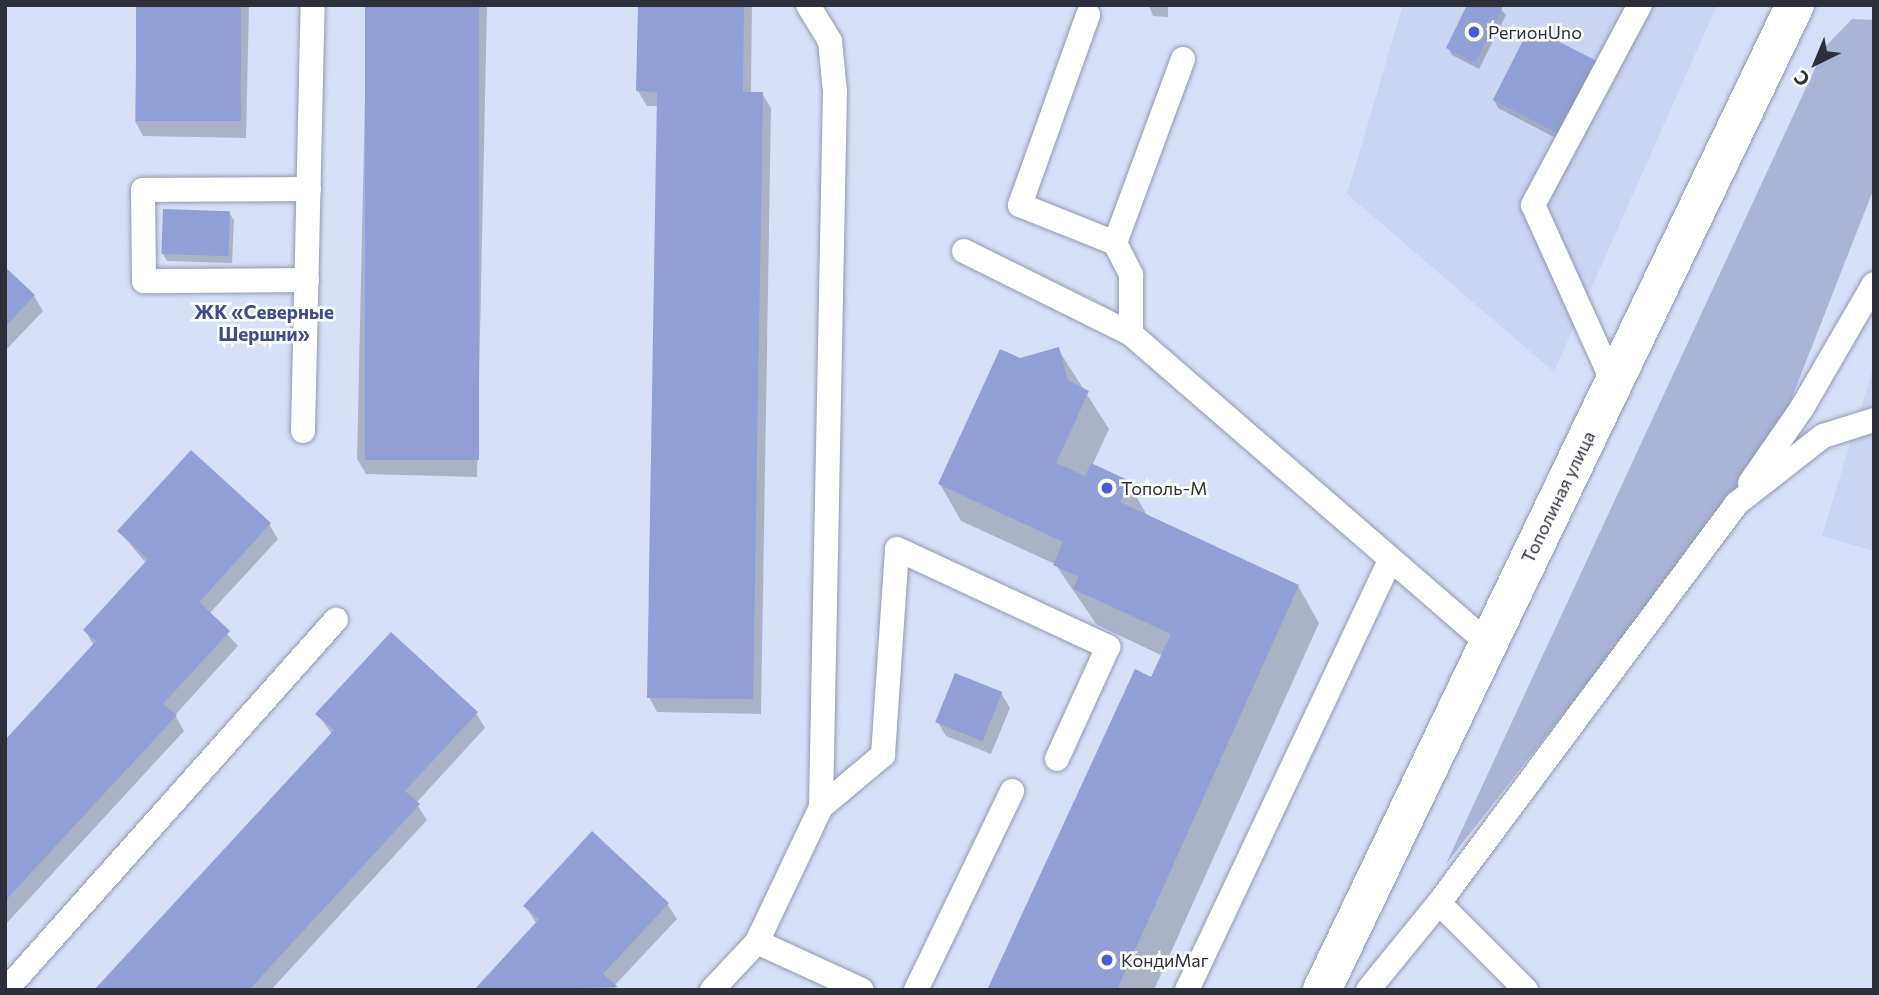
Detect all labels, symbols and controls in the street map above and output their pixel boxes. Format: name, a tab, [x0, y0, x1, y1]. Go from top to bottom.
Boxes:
place label: РегионUno	[1488, 21, 1582, 43]
marker: РегионUno	[1466, 24, 1482, 40]
north arrow	[1781, 28, 1851, 98]
text: С	[1789, 66, 1814, 92]
district label: ЖК «Северные Шершни»	[194, 301, 334, 345]
street label: Тополиная улица	[1517, 427, 1599, 567]
place label: Тополь-М	[1121, 477, 1207, 499]
marker: Тополь-М	[1099, 480, 1115, 496]
place label: КондиМаг	[1121, 949, 1209, 971]
marker: КондиМаг	[1099, 952, 1115, 968]

